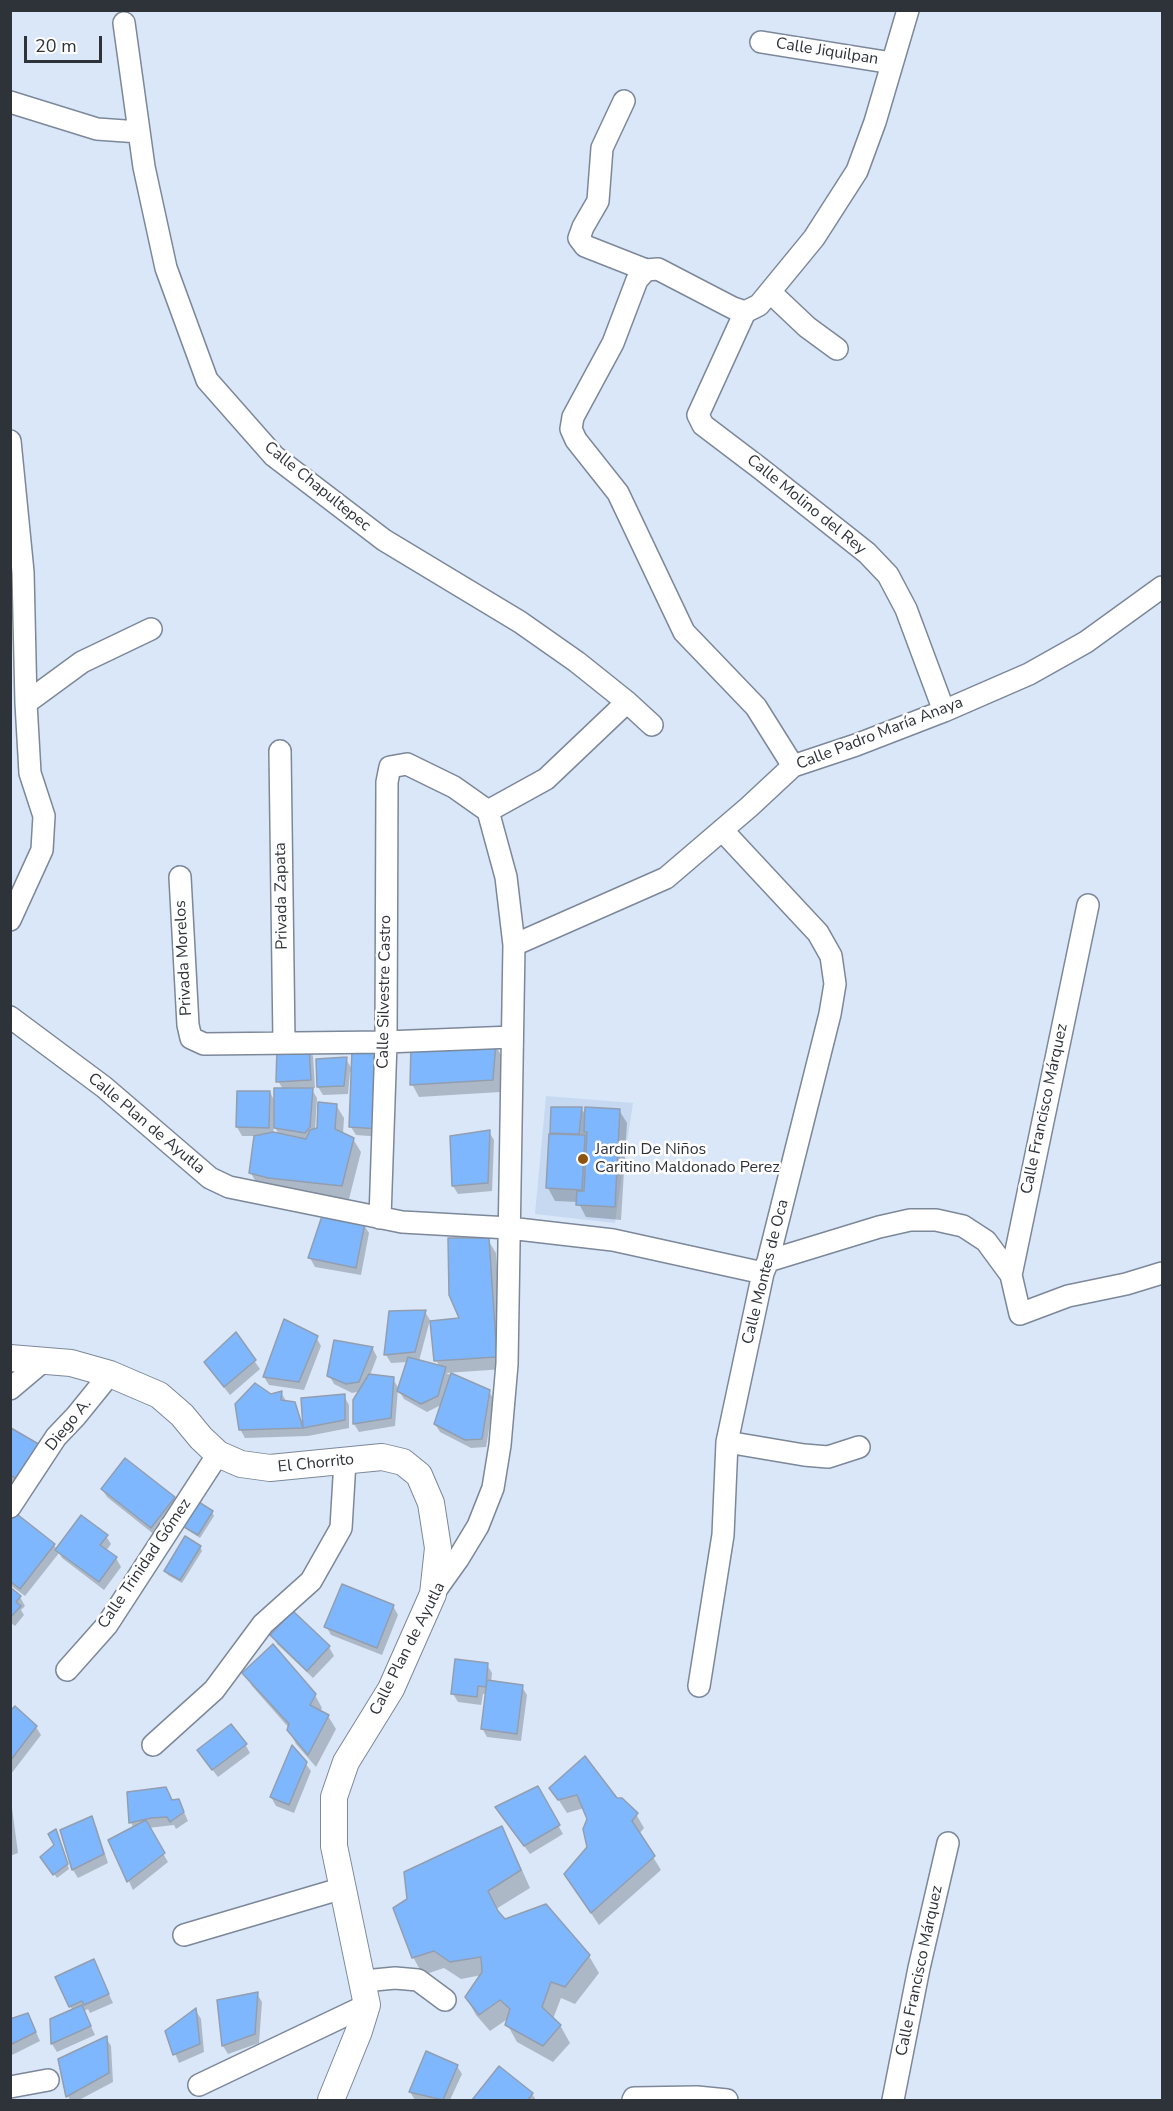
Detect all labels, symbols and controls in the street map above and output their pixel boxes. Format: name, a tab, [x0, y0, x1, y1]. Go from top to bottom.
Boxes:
scale bar	[27, 24, 105, 62]
text: 20 m	[35, 34, 77, 58]
street label: Calle Jiquilpan	[774, 34, 880, 70]
street label: Calle Chapultepec	[260, 438, 374, 536]
street label: Calle Molino del Rey	[742, 451, 870, 559]
street label: Calle Padro María Anaya	[794, 693, 966, 775]
street label: Privada Zapata	[271, 842, 293, 950]
street label: Privada Morelos	[171, 900, 197, 1016]
street label: Calle Silvestre Castro	[374, 915, 396, 1069]
street label: Calle Francisco Márquez	[1018, 1022, 1072, 1196]
street label: Calle Plan de Ayutla	[84, 1069, 208, 1179]
place label: Jardin De Niños Caritino Maldonado Perez	[595, 1140, 780, 1178]
marker: Jardin De Niños Caritino Maldonado Perez	[576, 1152, 590, 1166]
street label: Calle Montes de Oca	[739, 1198, 793, 1346]
street label: Diego A.	[42, 1395, 96, 1455]
street label: El Chorrito	[277, 1450, 355, 1478]
street label: Calle Trinidad Gómez	[94, 1495, 196, 1633]
street label: Calle Plan de Ayutla	[366, 1579, 450, 1719]
street label: Calle Francisco Márquez	[893, 1884, 947, 2058]

